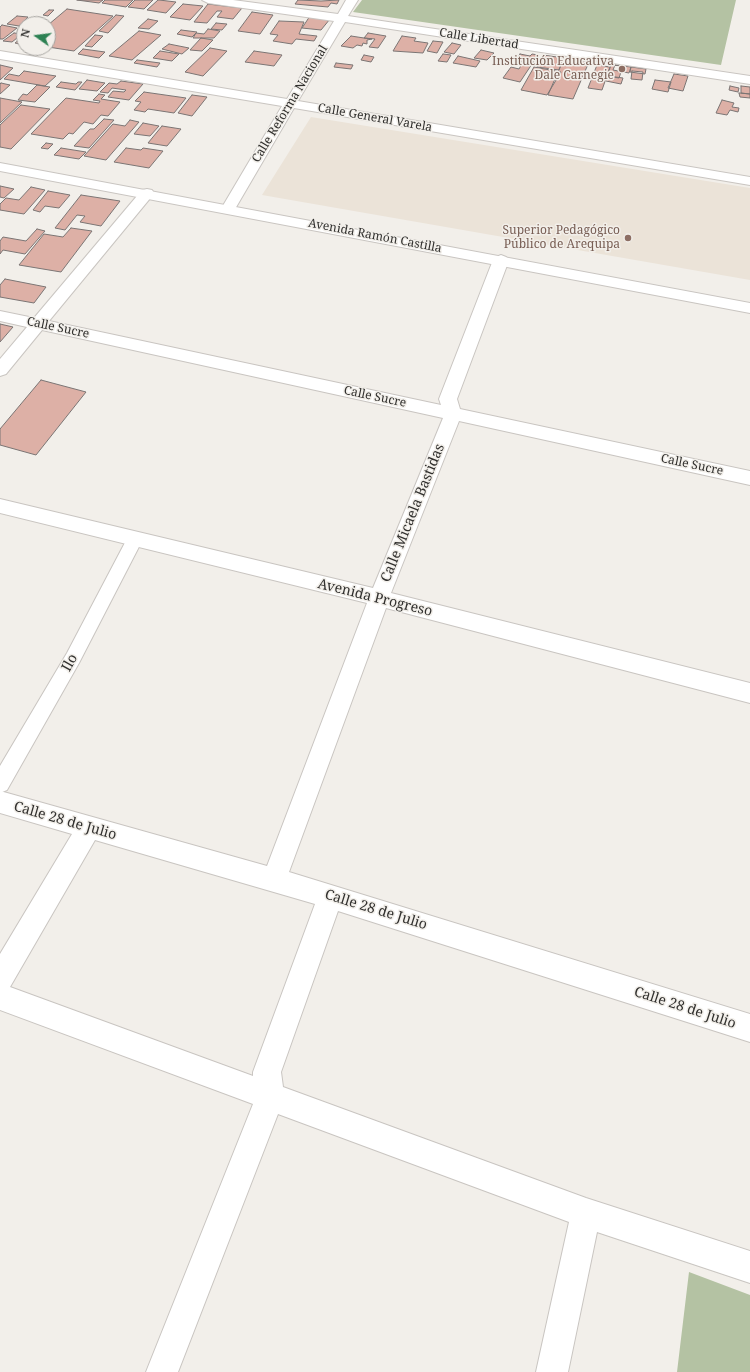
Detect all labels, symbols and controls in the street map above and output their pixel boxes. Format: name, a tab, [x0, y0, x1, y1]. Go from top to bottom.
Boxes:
north arrow	[16, 16, 56, 56]
street label: Calle Libertad	[438, 26, 520, 52]
text: N	[17, 27, 33, 39]
street label: Calle Reforma Nacional	[249, 43, 331, 165]
place label: Institución Educativa Dale Carnegie	[492, 55, 614, 83]
marker: Institución Educativa Dale Carnegie	[617, 64, 627, 74]
street label: Calle General Varela	[317, 101, 433, 135]
street label: Avenida Ramón Castilla	[307, 216, 443, 256]
place label: Superior Pedagógico Público de Arequipa	[503, 224, 620, 252]
marker: Superior Pedagógico Público de Arequipa	[623, 233, 633, 243]
street label: Calle Sucre	[26, 314, 90, 342]
street label: Calle Sucre	[343, 383, 407, 411]
street label: Calle Micaela Bastidas	[378, 441, 448, 585]
street label: Calle Sucre	[660, 451, 724, 479]
street label: Avenida Progreso	[316, 576, 434, 620]
street label: Ilo	[58, 651, 82, 675]
street label: Calle 28 de Julio	[12, 798, 118, 844]
street label: Calle 28 de Julio	[323, 886, 429, 934]
street label: Calle 28 de Julio	[632, 984, 738, 1032]

